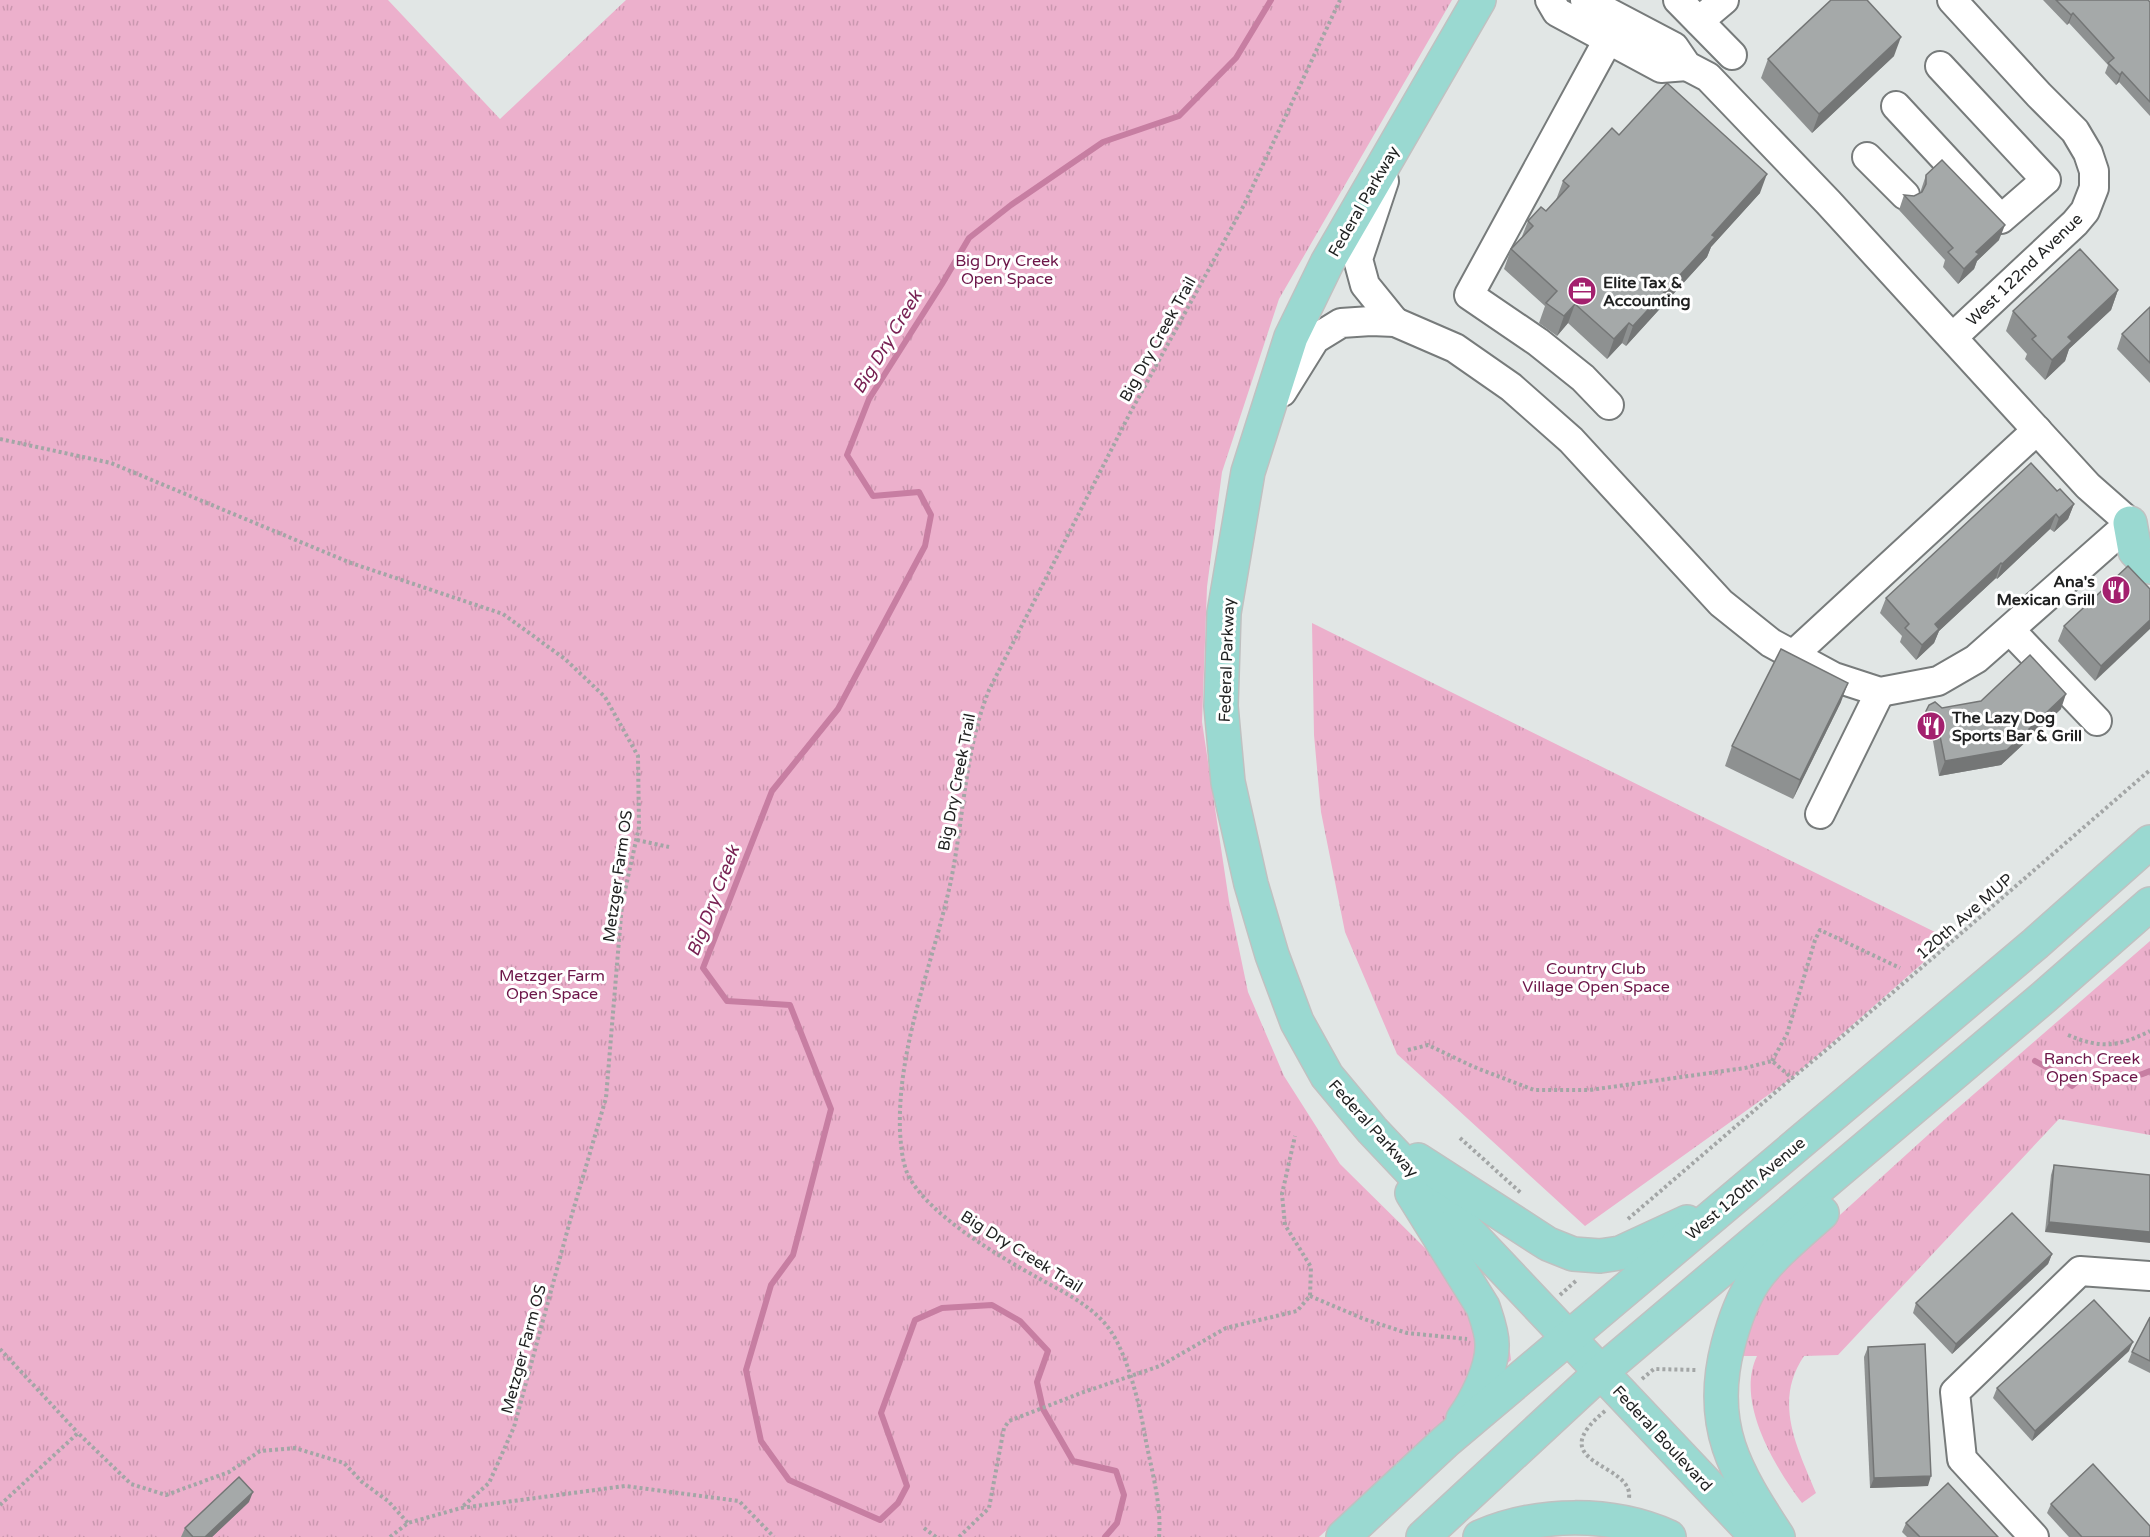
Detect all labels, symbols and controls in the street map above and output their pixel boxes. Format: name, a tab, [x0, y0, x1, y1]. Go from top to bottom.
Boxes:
street label: Federal Parkway	[1324, 142, 1404, 261]
street label: West 122nd Avenue	[1962, 209, 2087, 330]
park label: Big Dry Creek Open Space	[955, 251, 1059, 289]
place label: Elite Tax & Accounting	[1603, 273, 1691, 311]
street label: Big Dry Creek Trail	[1115, 274, 1200, 405]
office icon: Elite Tax & Accounting	[1566, 275, 1598, 307]
water label: Big Dry Creek	[848, 285, 927, 398]
place label: Ana's Mexican Grill	[1997, 572, 2095, 610]
restaurant icon: Ana's Mexican Grill	[2100, 574, 2132, 606]
street label: Federal Parkway	[1215, 597, 1239, 723]
place label: The Lazy Dog Sports Bar & Grill	[1951, 708, 2082, 746]
restaurant icon: The Lazy Dog Sports Bar & Grill	[1915, 710, 1947, 742]
street label: Big Dry Creek Trail	[934, 712, 980, 853]
street label: Metzger Farm OS	[599, 809, 637, 943]
water label: Big Dry Creek	[682, 842, 745, 959]
street label: 120th Ave MUP	[1912, 869, 2017, 964]
park label: Country Club Village Open Space	[1522, 959, 1670, 997]
park label: Metzger Farm Open Space	[499, 966, 605, 1004]
park label: Ranch Creek Open Space	[2044, 1049, 2140, 1087]
street label: Federal Parkway	[1324, 1076, 1423, 1182]
street label: West 120th Avenue	[1682, 1133, 1809, 1245]
street label: Big Dry Creek Trail	[957, 1206, 1086, 1297]
street label: Metzger Farm OS	[497, 1282, 551, 1416]
street label: Federal Boulevard	[1608, 1382, 1716, 1496]

